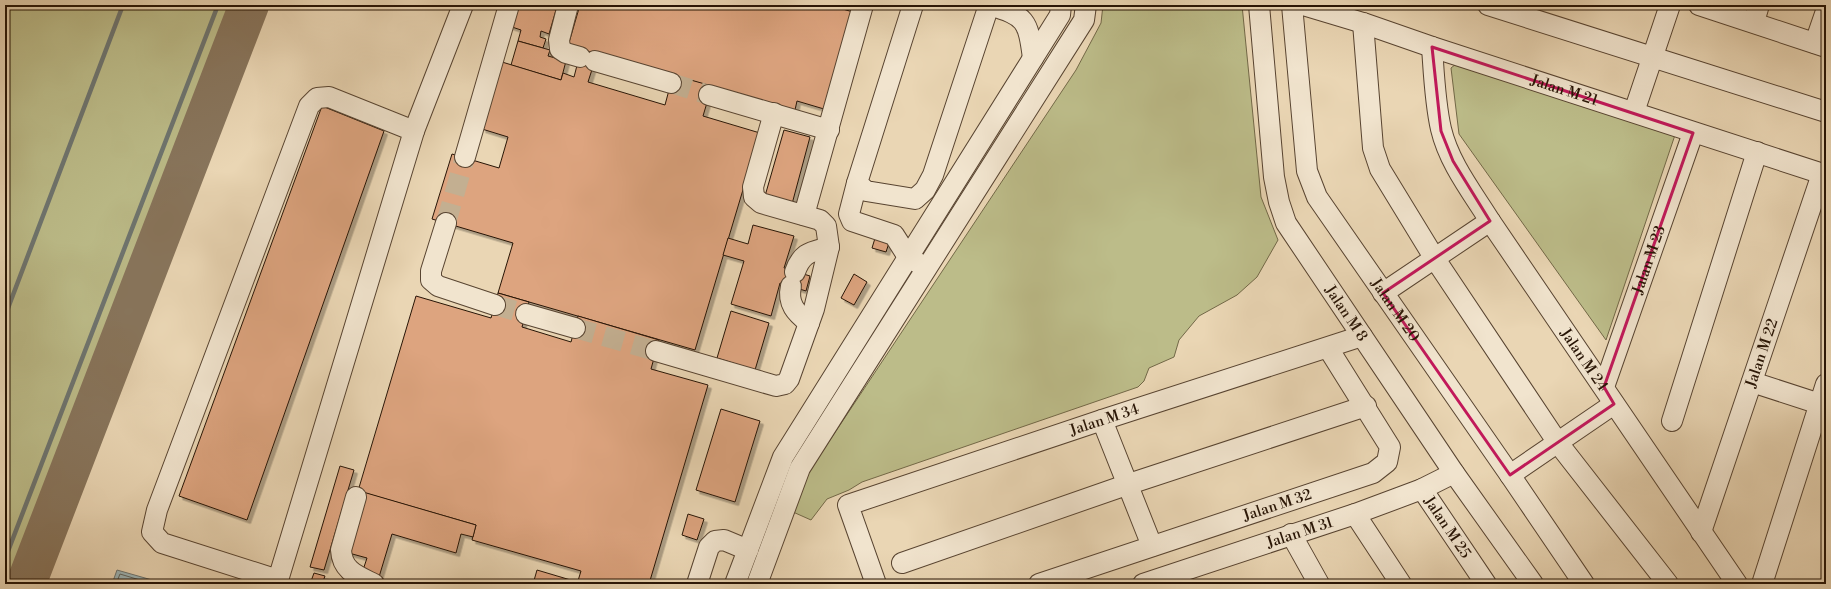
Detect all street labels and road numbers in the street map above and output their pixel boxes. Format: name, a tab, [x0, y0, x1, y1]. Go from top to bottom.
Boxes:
street label: Jalan M 21	[1527, 70, 1601, 110]
street label: Jalan M 23	[1628, 223, 1669, 297]
street label: Jalan M 20	[1366, 274, 1424, 345]
street label: Jalan M 8	[1320, 281, 1372, 345]
street label: Jalan M 22	[1741, 316, 1782, 391]
street label: Jalan M 24	[1556, 324, 1612, 395]
street label: Jalan M 34	[1066, 399, 1141, 440]
street label: Jalan M 32	[1239, 485, 1314, 525]
street label: Jalan M 25	[1419, 491, 1475, 562]
street label: Jalan M 31	[1263, 512, 1336, 552]

